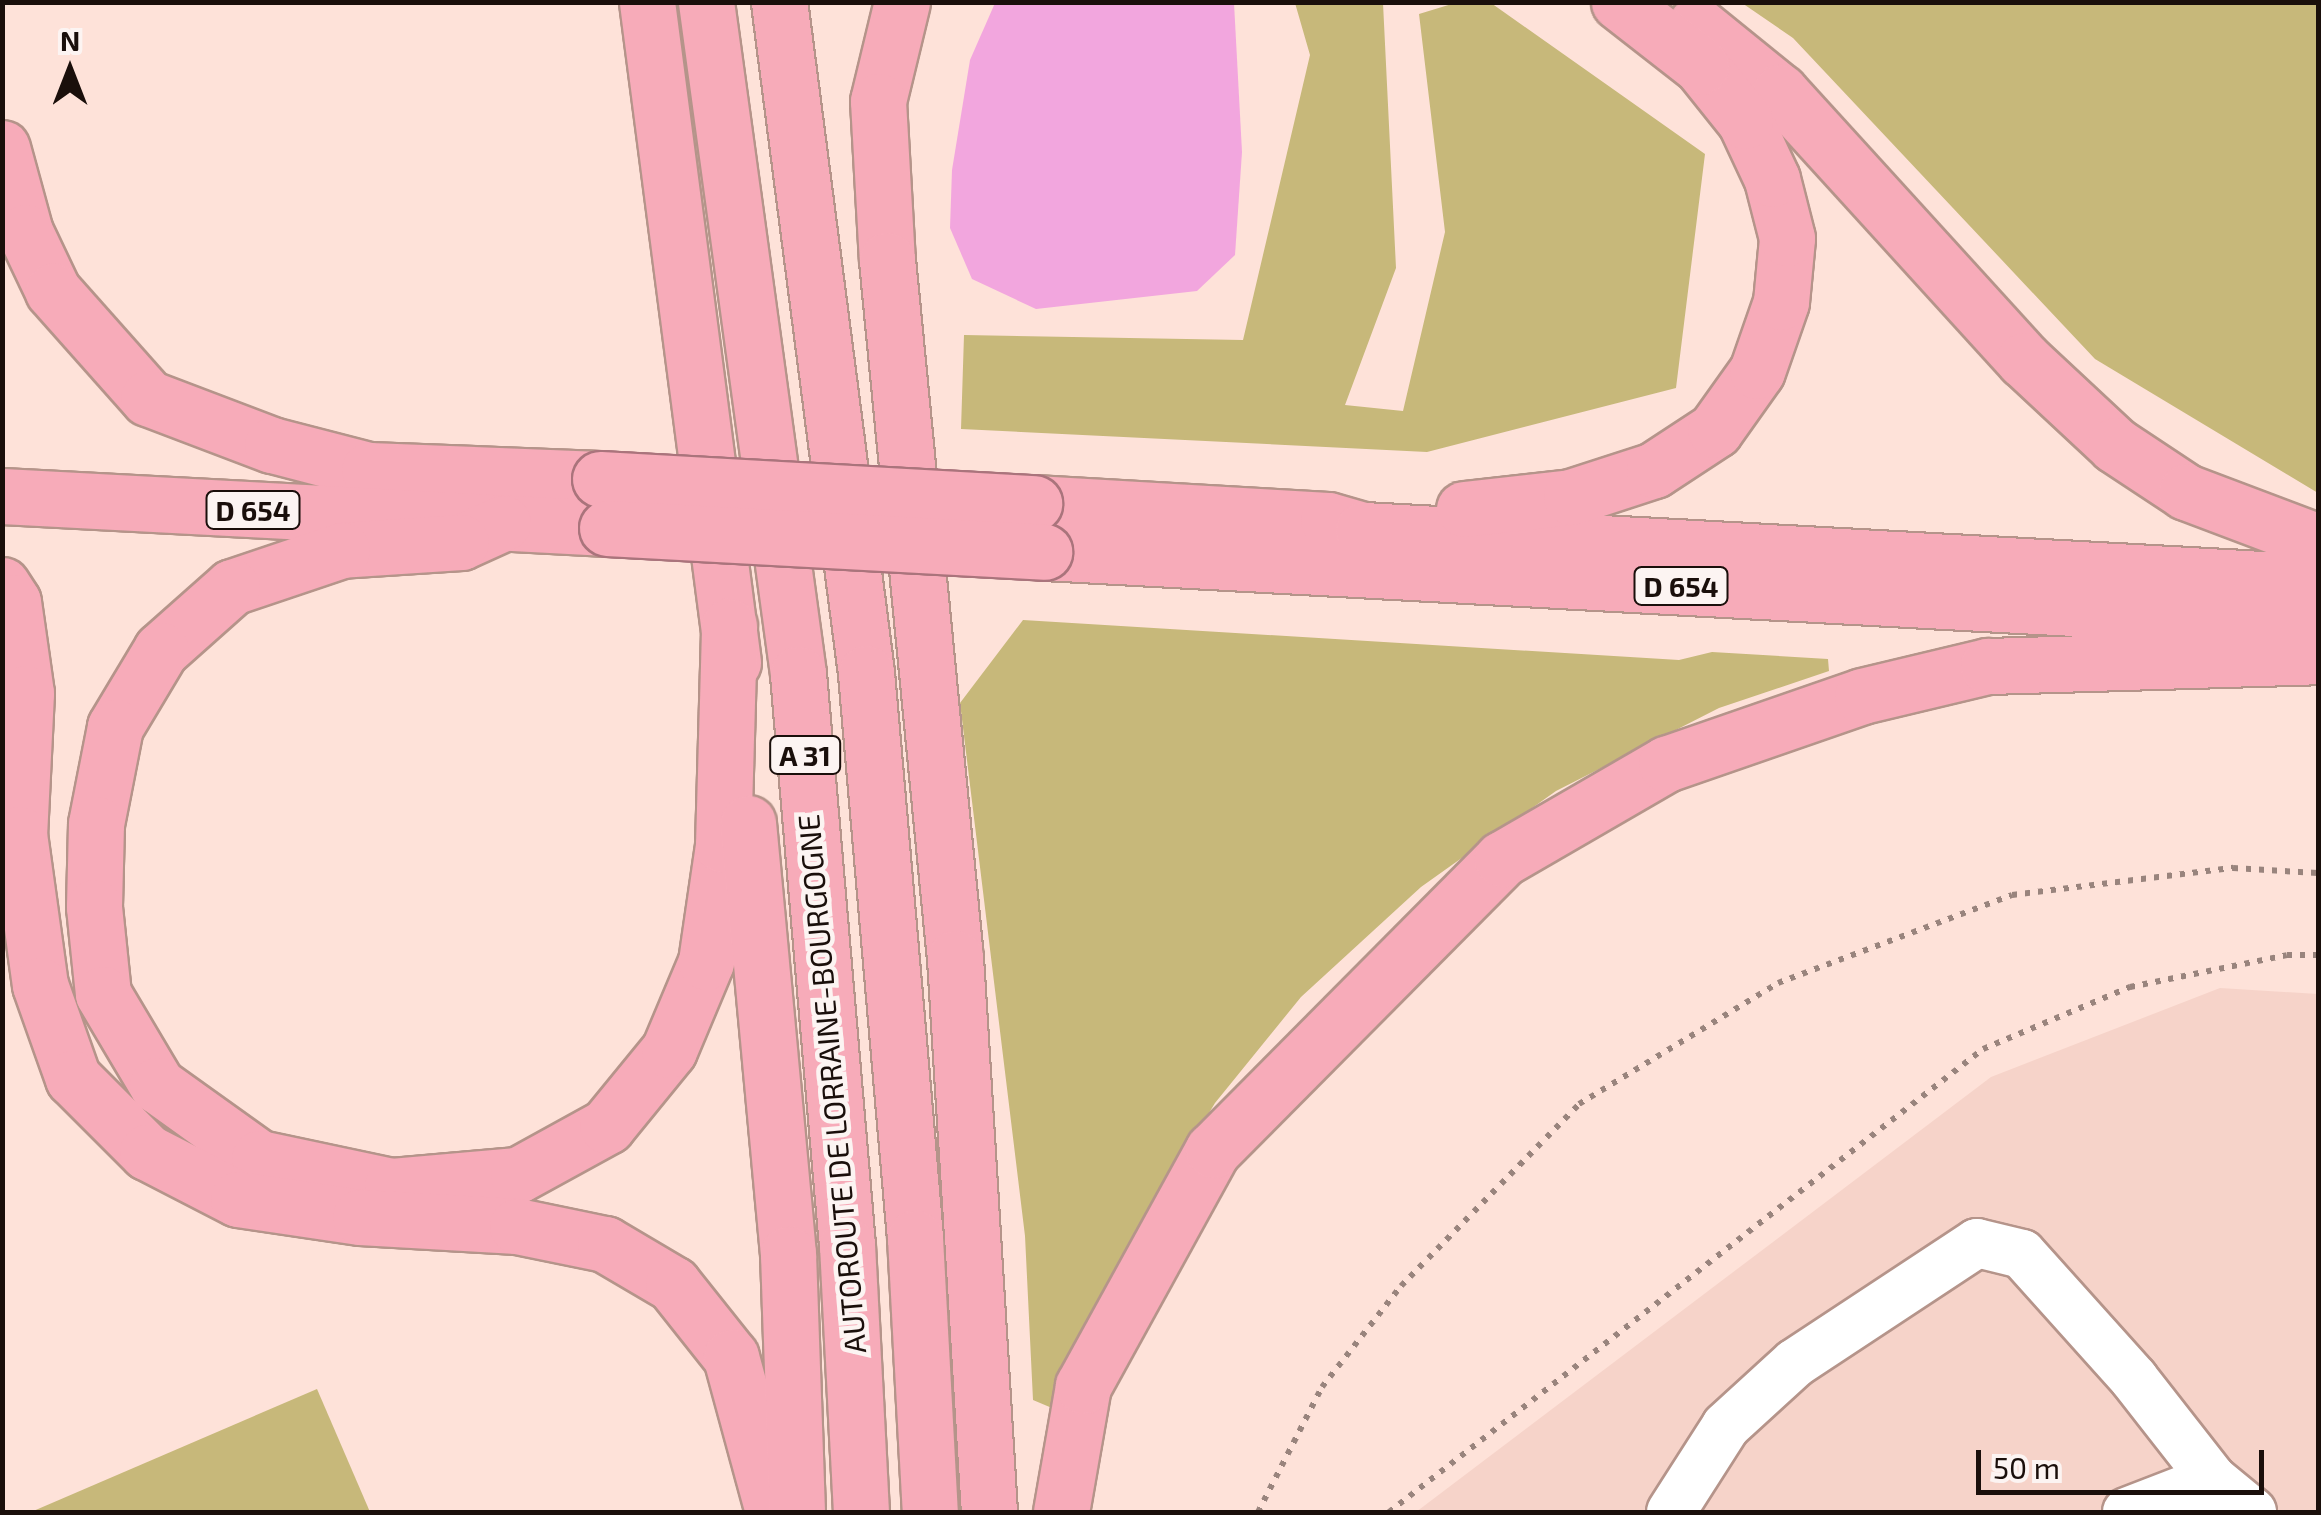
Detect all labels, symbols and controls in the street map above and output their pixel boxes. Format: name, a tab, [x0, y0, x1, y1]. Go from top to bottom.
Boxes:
north arrow	[20, 20, 120, 120]
text: N	[60, 23, 80, 57]
road number: D 654	[206, 487, 300, 533]
road number: D 654	[1634, 563, 1728, 609]
road number: A 31	[768, 732, 842, 778]
street label: AUTOROUTE DE LORRAINE-BOURGOGNE	[789, 813, 873, 1355]
scale bar	[1981, 1430, 2268, 1492]
text: 50 m	[1993, 1449, 2060, 1485]

